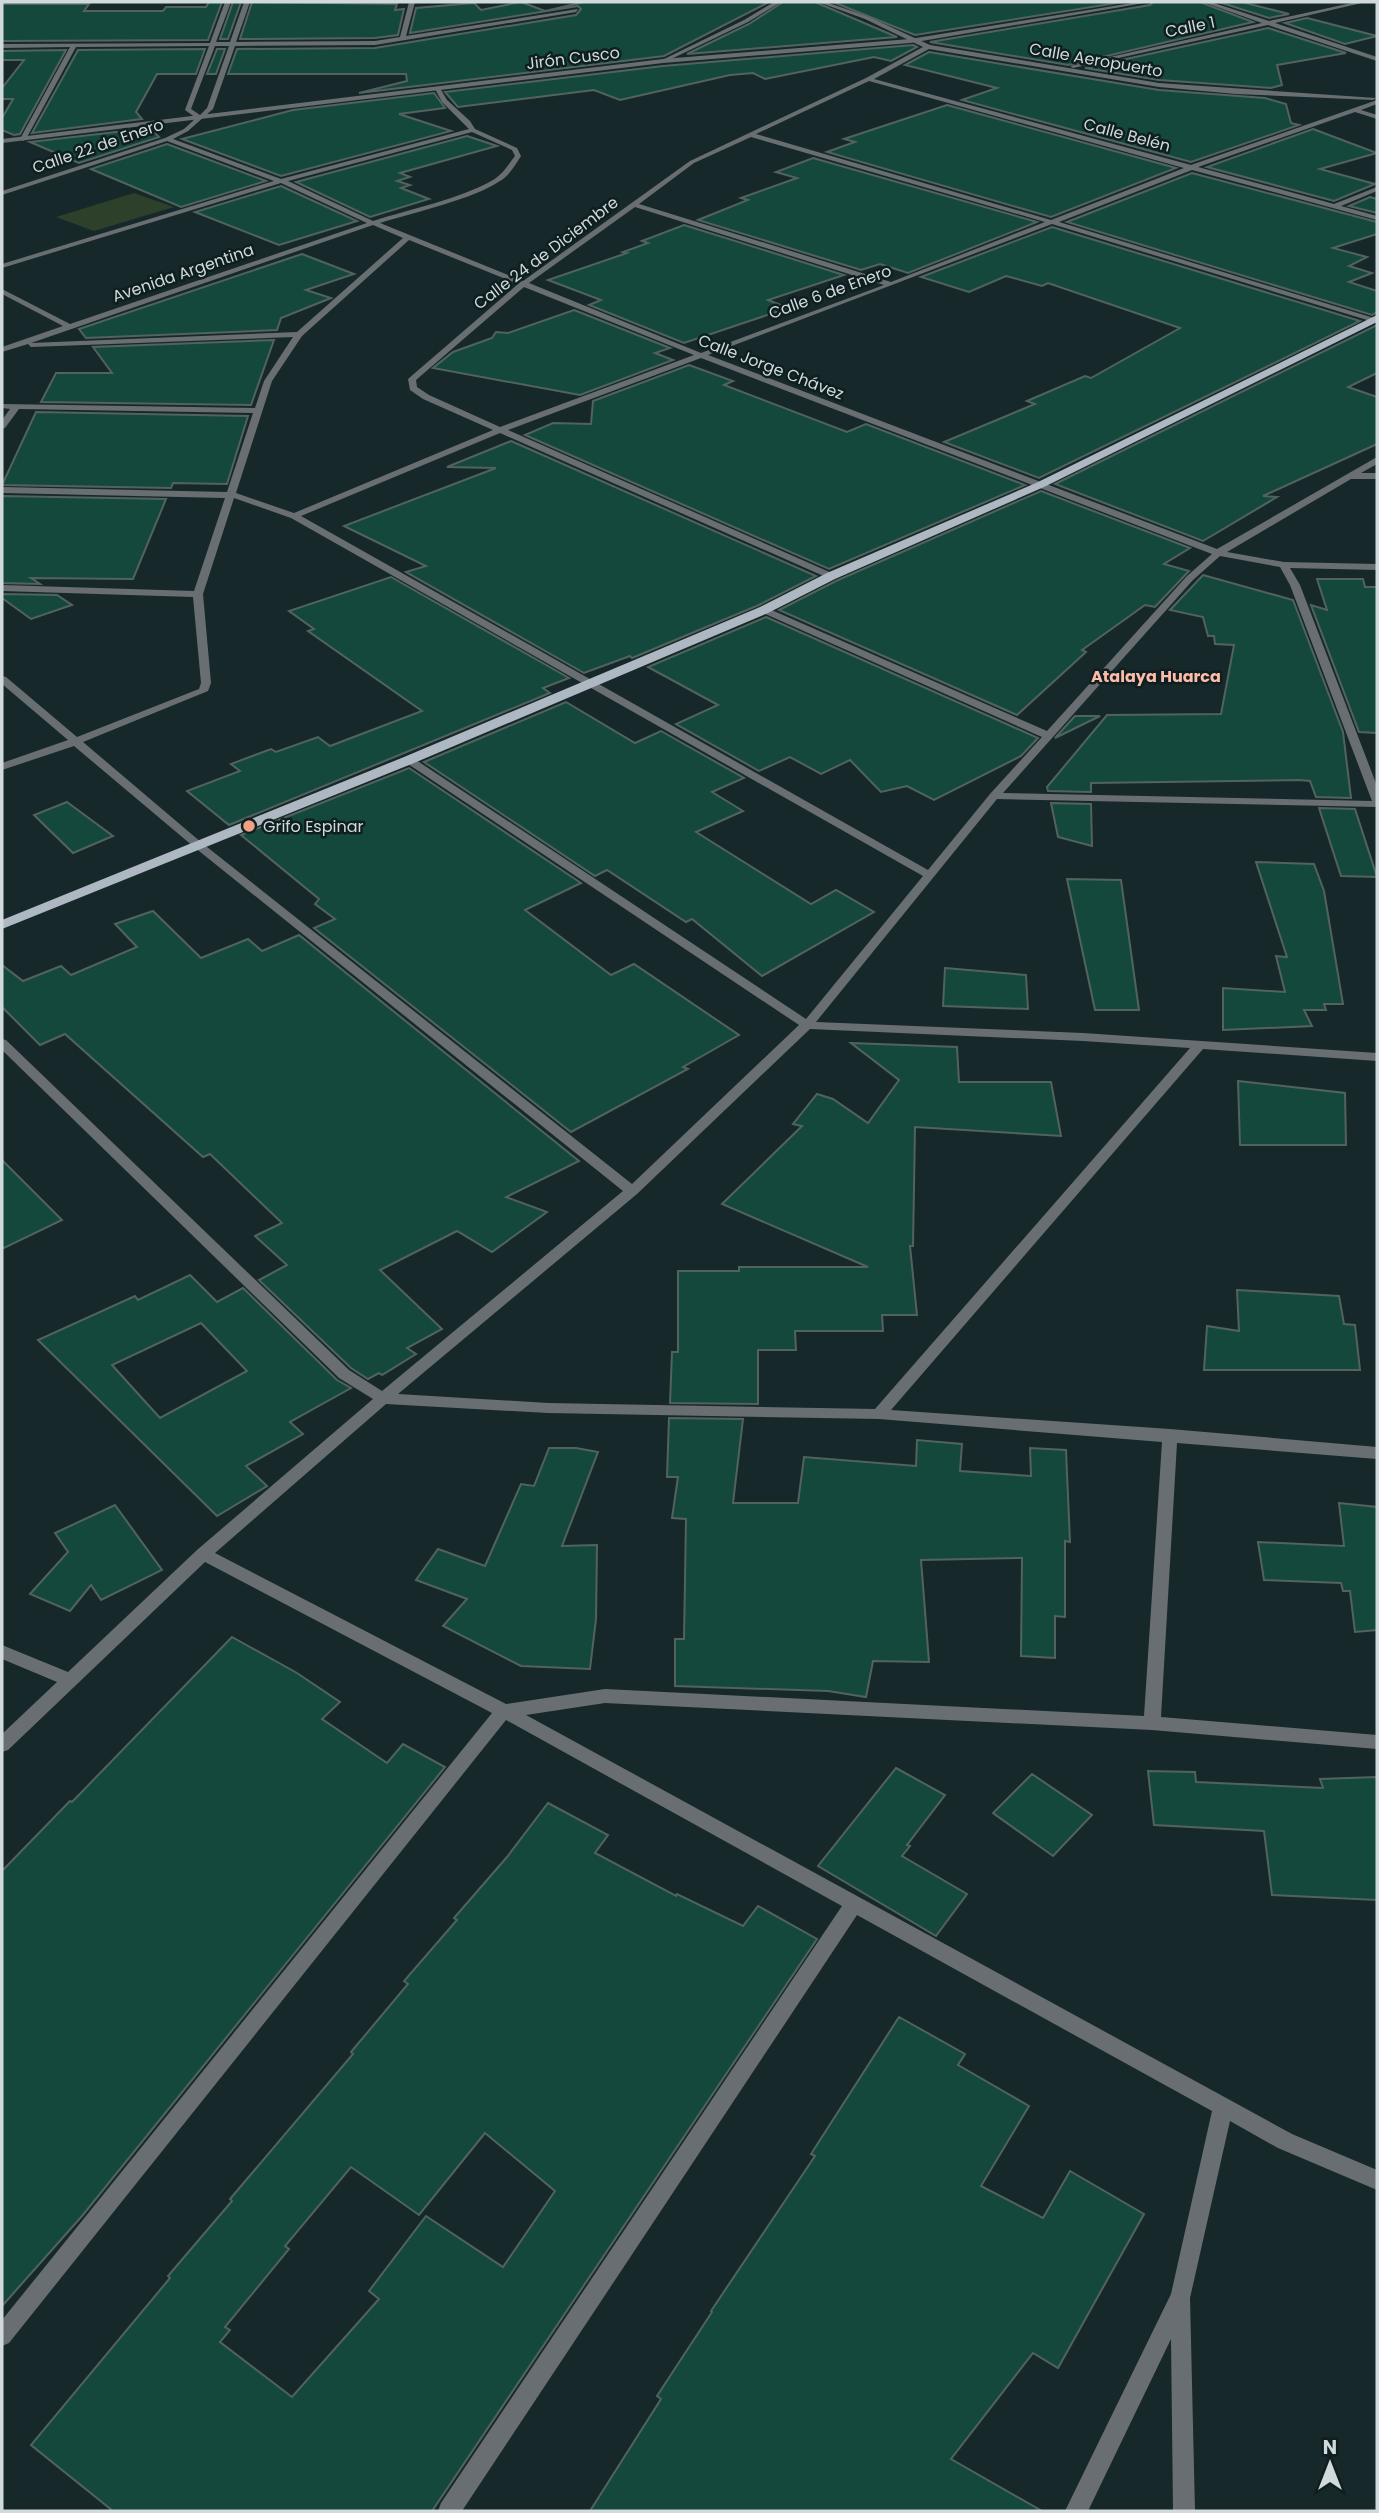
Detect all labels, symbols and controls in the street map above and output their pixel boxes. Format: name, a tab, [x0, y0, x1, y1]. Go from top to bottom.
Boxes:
street label: Calle 1	[1163, 11, 1217, 43]
street label: Calle Aeropuerto	[1027, 37, 1165, 83]
street label: Jirón Cusco	[525, 41, 621, 75]
street label: Calle Belén	[1081, 112, 1173, 158]
street label: Calle 22 de Enero	[29, 113, 167, 179]
street label: Calle 24 de Diciembre	[469, 191, 623, 315]
street label: Avenida Argentina	[109, 238, 257, 308]
street label: Calle 6 de Enero	[765, 259, 895, 325]
street label: Calle Jorge Chávez	[695, 329, 847, 405]
district label: Atalaya Huarca	[1091, 665, 1221, 688]
place label: Grifo Espinar	[263, 815, 363, 838]
marker: Grifo Espinar	[241, 818, 257, 834]
north arrow	[1295, 2429, 1365, 2499]
text: N	[1323, 2434, 1337, 2461]

